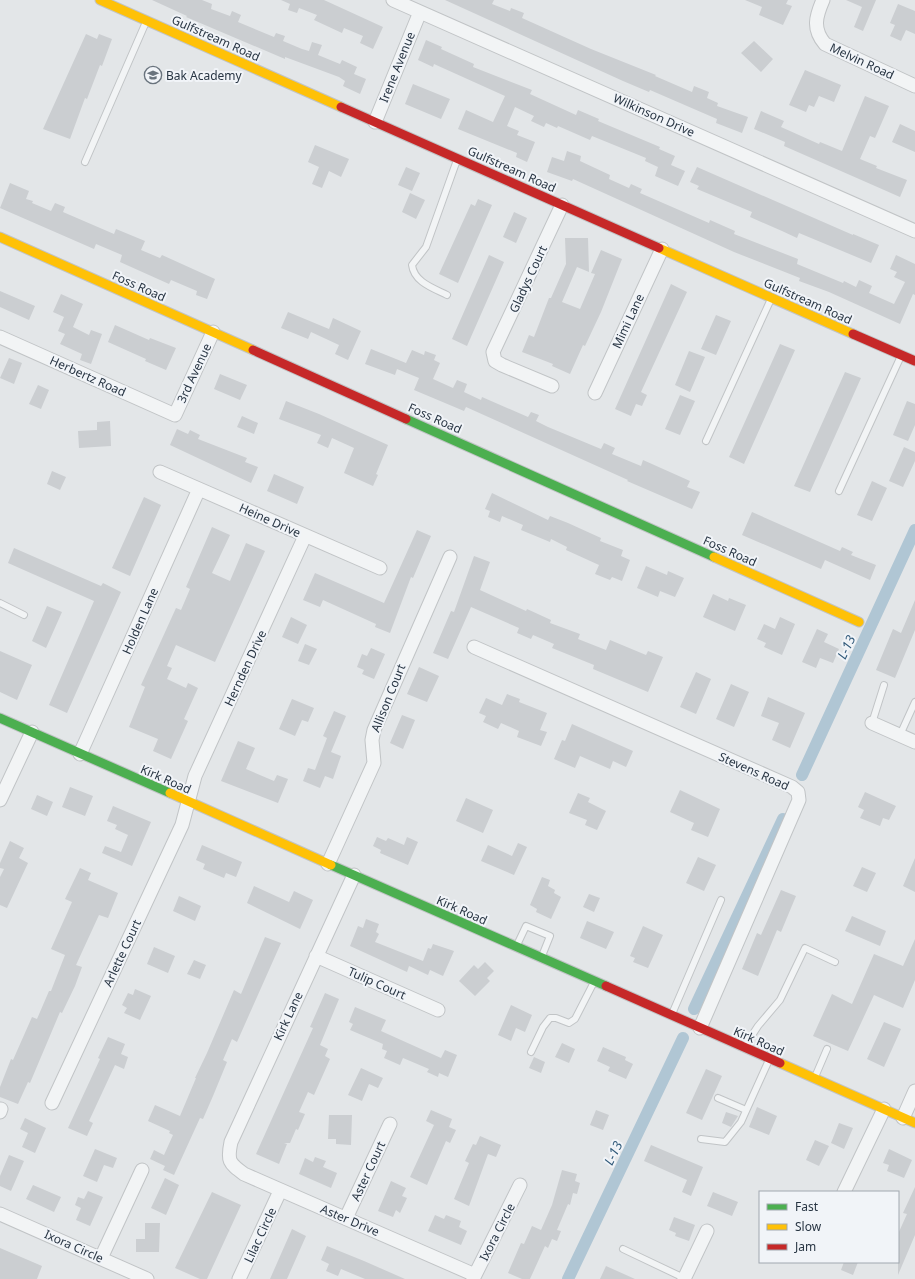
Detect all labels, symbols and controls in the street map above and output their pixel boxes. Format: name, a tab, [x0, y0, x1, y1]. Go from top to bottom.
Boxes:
street label: Gulfstream Road	[169, 11, 263, 65]
street label: Irene Avenue	[375, 29, 419, 105]
street label: Melvin Road	[827, 39, 897, 83]
school or university icon: Bak Academy	[143, 65, 163, 85]
place label: Bak Academy	[166, 67, 243, 84]
street label: Wilkinson Drive	[611, 89, 698, 141]
street label: Gulfstream Road	[465, 142, 559, 196]
street label: Gladys Court	[505, 242, 551, 315]
street label: Foss Road	[110, 267, 168, 305]
street label: Gulfstream Road	[761, 274, 855, 328]
street label: Mimi Lane	[608, 291, 648, 351]
street label: 3rd Avenue	[173, 340, 215, 406]
street label: Herbertz Road	[47, 352, 129, 400]
street label: Foss Road	[406, 399, 464, 437]
street label: Heine Drive	[237, 499, 304, 541]
street label: Foss Road	[701, 532, 759, 570]
street label: Holden Lane	[118, 585, 162, 657]
street label: Hernden Drive	[220, 627, 270, 709]
water label: L-13	[833, 632, 859, 662]
street label: Allison Court	[367, 661, 410, 735]
street label: Stevens Road	[716, 748, 792, 794]
street label: Kirk Road	[138, 760, 194, 798]
street label: Kirk Road	[434, 891, 490, 929]
street label: Arlette Court	[99, 916, 145, 989]
street label: Tulip Court	[345, 963, 409, 1004]
street label: Kirk Lane	[269, 989, 307, 1043]
street label: Kirk Road	[731, 1022, 787, 1060]
street label: Aster Court	[347, 1138, 390, 1204]
water label: L-13	[600, 1138, 626, 1168]
legend	[759, 1191, 899, 1263]
text: Fast	[795, 1198, 819, 1215]
street label: Aster Drive	[318, 1200, 382, 1240]
street label: Ixora Circle	[475, 1200, 519, 1264]
street label: Lilac Circle	[240, 1204, 280, 1265]
text: Slow	[795, 1218, 822, 1235]
street label: Ixora Circle	[42, 1225, 106, 1267]
text: Jam	[794, 1238, 816, 1255]

